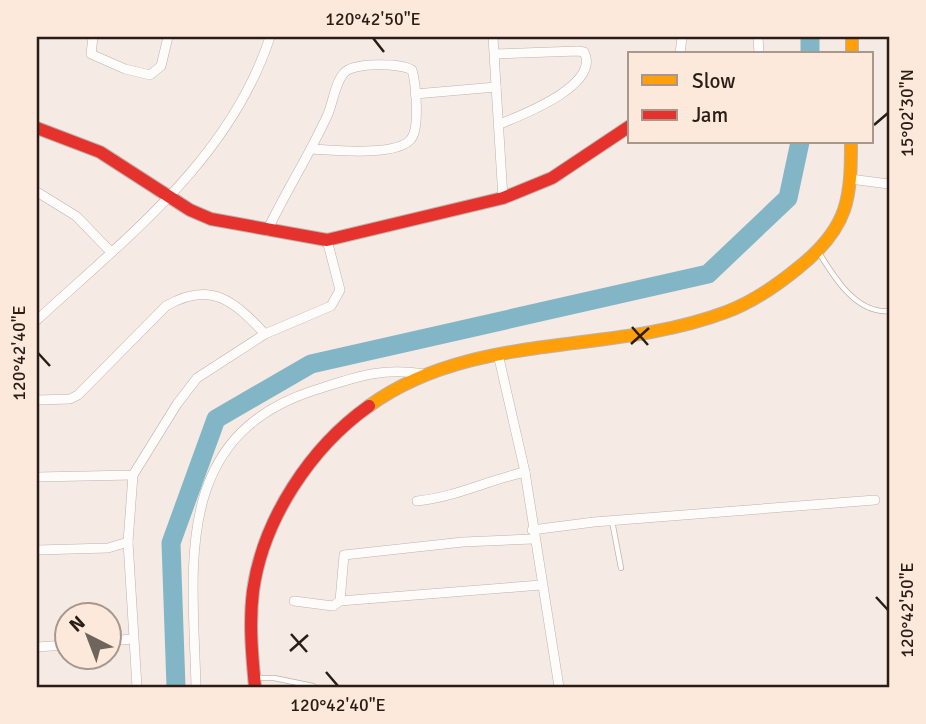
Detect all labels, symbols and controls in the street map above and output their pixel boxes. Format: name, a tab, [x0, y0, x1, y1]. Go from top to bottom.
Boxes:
text: 120°42'50"E	[325, 8, 421, 30]
legend	[628, 52, 874, 144]
text: Slow	[692, 68, 736, 94]
text: 15°02'30"N	[896, 69, 918, 157]
text: Jam	[692, 102, 728, 128]
text: 120°42'40"E	[8, 305, 30, 401]
text: 120°42'50"E	[896, 562, 918, 658]
north arrow	[52, 602, 122, 672]
text: N	[64, 611, 90, 637]
text: 120°42'40"E	[290, 694, 386, 716]

